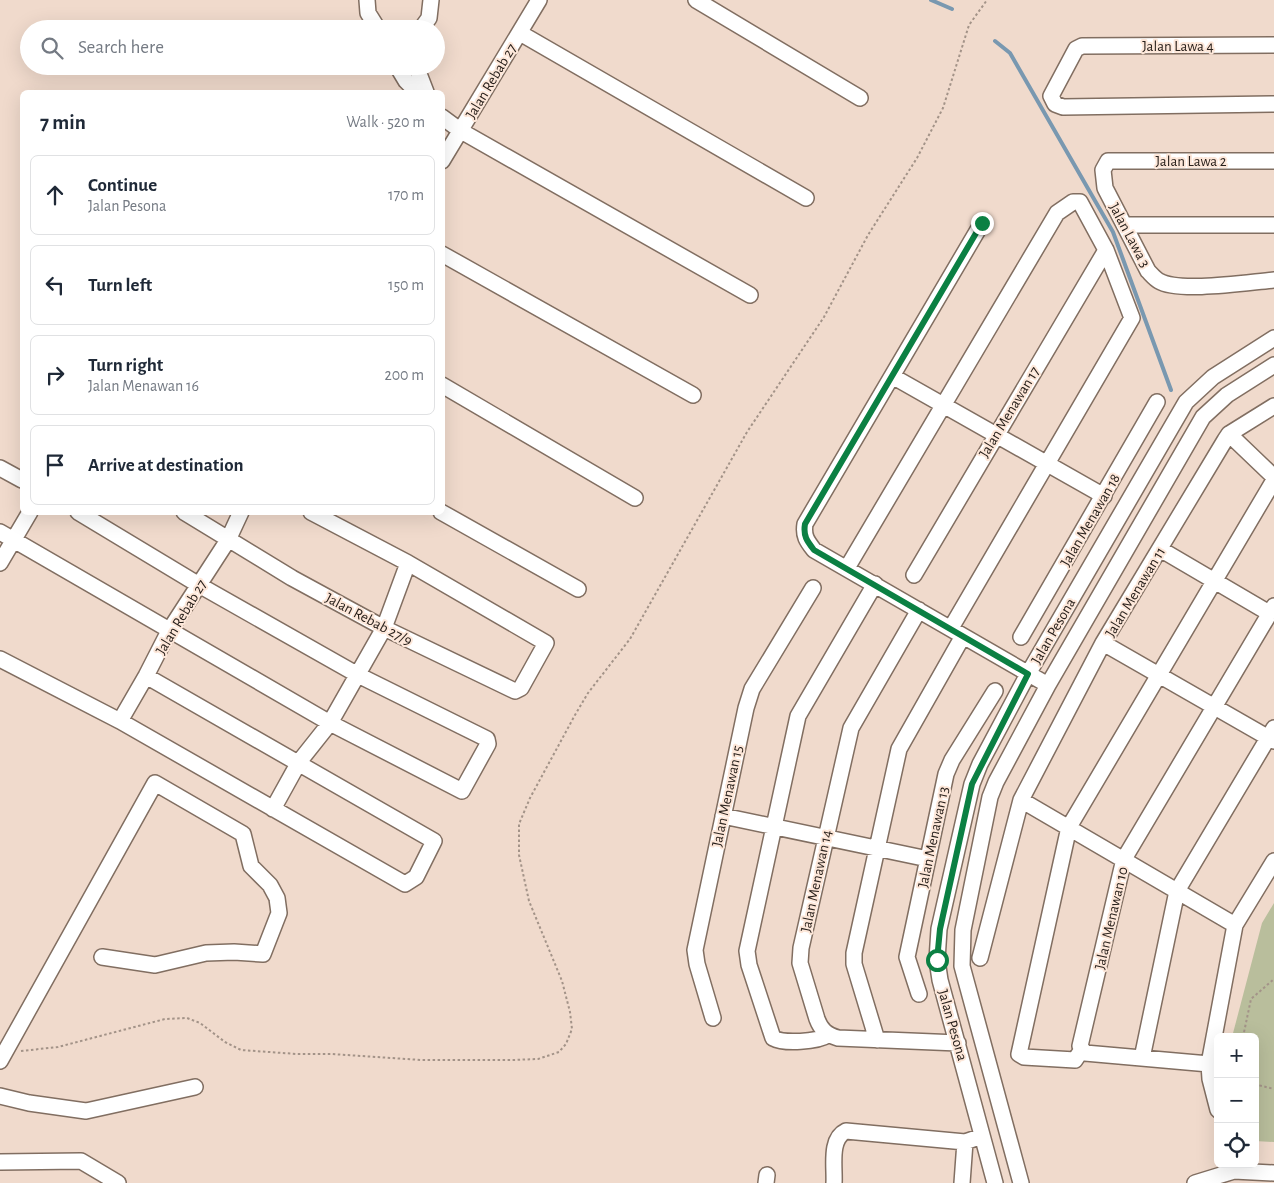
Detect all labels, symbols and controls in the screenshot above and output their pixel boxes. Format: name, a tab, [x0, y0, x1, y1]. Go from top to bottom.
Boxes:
search box	[20, 20, 445, 75]
icon: search	[38, 34, 66, 62]
text: Search here	[78, 38, 164, 57]
street label: Jalan Lawa 4	[1142, 39, 1214, 54]
street label: Jalan Rebab 27	[463, 41, 520, 121]
text: 7 min	[40, 112, 86, 133]
text: Walk · 520 m	[346, 114, 425, 130]
street label: Jalan Lawa 2	[1155, 154, 1227, 169]
text: Continue	[88, 176, 157, 195]
icon: ahead	[41, 181, 69, 209]
text: 170 m	[388, 187, 424, 203]
text: Jalan Pesona	[88, 198, 166, 214]
street label: Jalan Lawa 3	[1106, 201, 1153, 270]
route end	[971, 212, 994, 235]
icon: left	[41, 271, 69, 299]
text: Turn left	[88, 276, 152, 295]
text: 150 m	[388, 277, 424, 293]
text: Turn right	[88, 356, 163, 375]
icon: right	[41, 361, 69, 389]
street label: Jalan Menawan 17	[976, 364, 1042, 460]
text: 200 m	[384, 367, 424, 383]
text: Jalan Menawan 16	[88, 378, 199, 394]
icon: arrive	[41, 451, 69, 479]
text: Arrive at destination	[88, 456, 244, 475]
street label: Jalan Menawan 18	[1058, 471, 1123, 569]
street label: Jalan Menawan 11	[1103, 545, 1168, 640]
street label: Jalan Rebab 27	[153, 577, 210, 657]
street label: Jalan Rebab 27/9	[323, 590, 415, 649]
street label: Jalan Pesona	[1029, 596, 1078, 667]
street label: Jalan Menawan 15	[709, 744, 746, 848]
street label: Jalan Menawan 13	[915, 785, 952, 889]
street label: Jalan Menawan 14	[798, 829, 835, 934]
street label: Jalan Menawan 10	[1092, 865, 1131, 971]
route start	[926, 949, 949, 972]
street label: Jalan Pesona	[935, 988, 970, 1063]
map controls	[1214, 1033, 1259, 1168]
button: +	[1214, 1033, 1259, 1078]
button: −	[1214, 1078, 1259, 1123]
button: locate	[1214, 1123, 1259, 1168]

